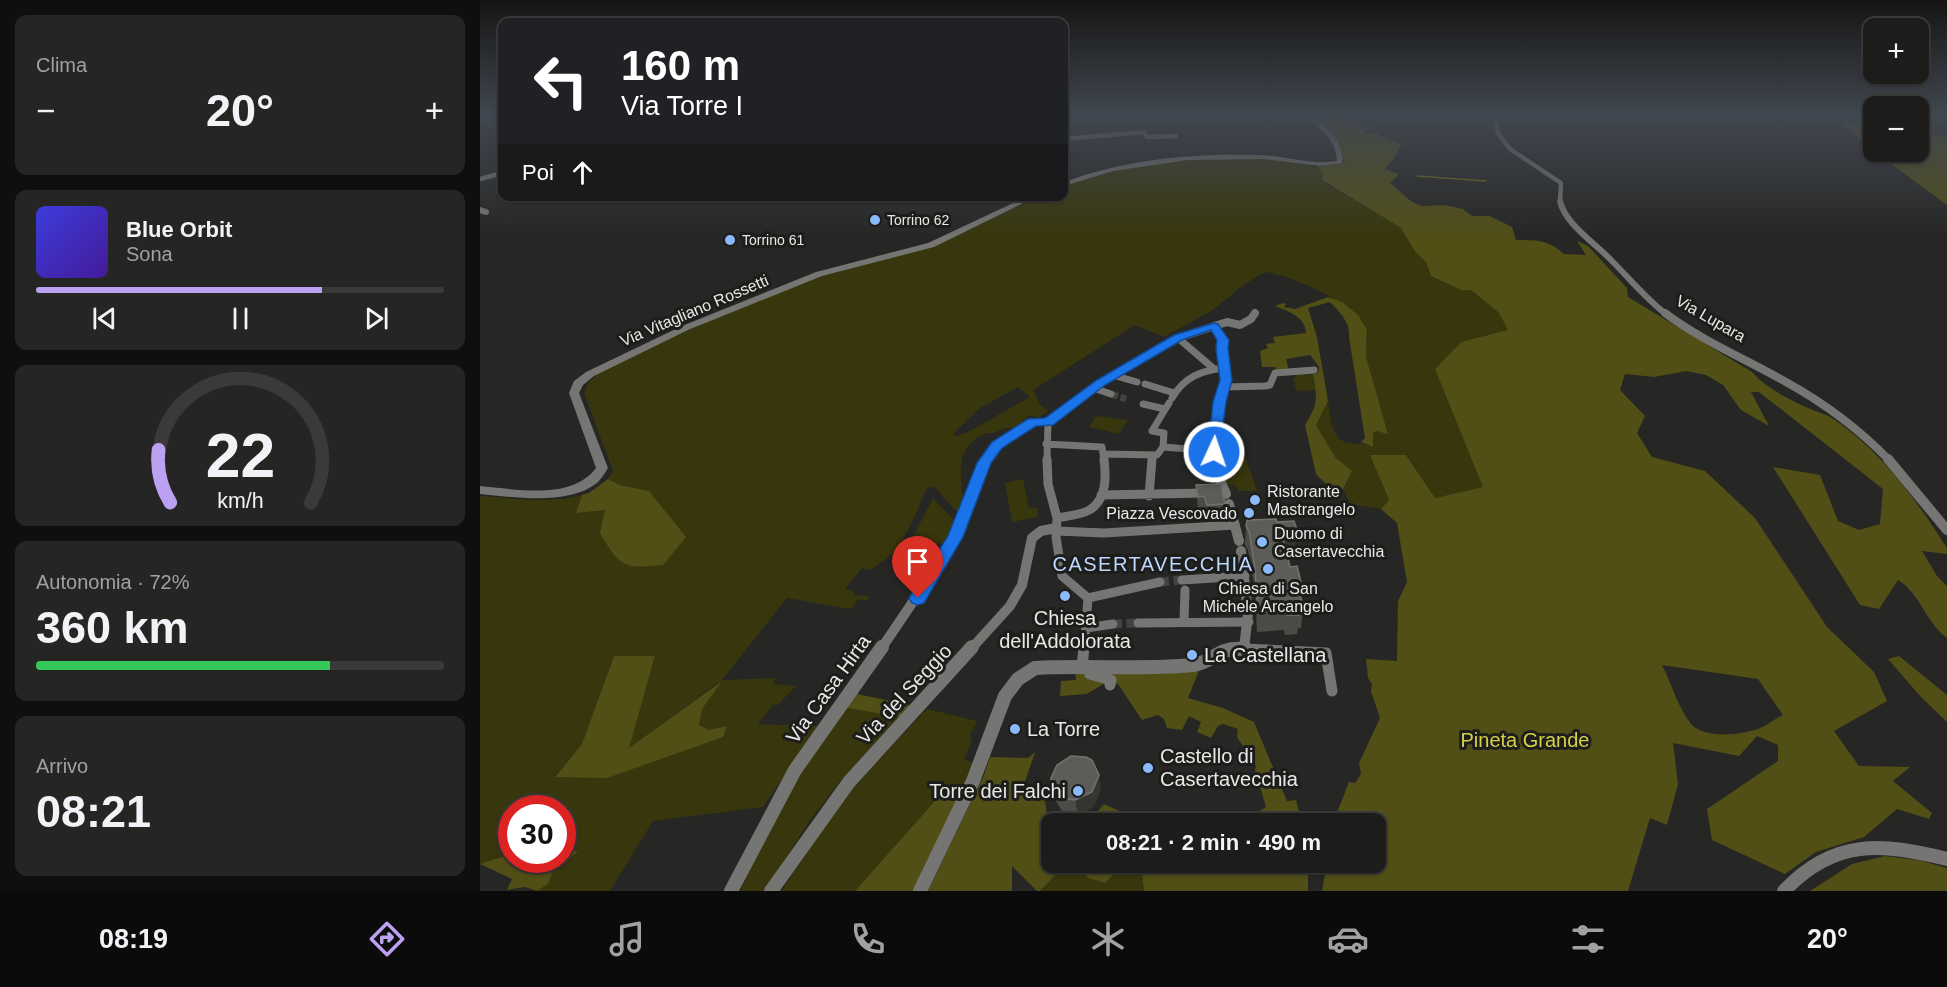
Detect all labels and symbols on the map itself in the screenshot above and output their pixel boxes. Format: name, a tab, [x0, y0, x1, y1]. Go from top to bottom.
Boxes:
place label: Torrino 62	[887, 212, 949, 228]
marker: Torrino 62	[868, 213, 882, 227]
place label: Torrino 61	[742, 232, 804, 248]
marker: Torrino 61	[723, 233, 737, 247]
street label: Via Vitagliano Rossetti	[617, 271, 771, 349]
street label: Via Lupara	[1673, 292, 1748, 345]
position arrow	[1182, 420, 1246, 484]
place label: Ristorante Mastrangelo	[1267, 483, 1355, 518]
marker: Ristorante Mastrangelo	[1248, 493, 1262, 507]
place label: Piazza Vescovado	[1106, 505, 1237, 522]
marker: Piazza Vescovado	[1242, 506, 1256, 520]
place label: Duomo di Casertavecchia	[1274, 525, 1384, 560]
marker: Duomo di Casertavecchia	[1255, 535, 1269, 549]
pin	[892, 536, 943, 598]
district label: CASERTAVECCHIA	[1052, 553, 1254, 575]
marker: Chiesa di San Michele Arcangelo	[1261, 562, 1275, 576]
place label: Chiesa di San Michele Arcangelo	[1203, 580, 1333, 615]
marker: Chiesa dell'Addolorata	[1058, 589, 1072, 603]
place label: Chiesa dell'Addolorata	[999, 607, 1132, 652]
street label: Via Casa Hirta	[781, 630, 875, 747]
street label: Via del Seggio	[852, 639, 956, 749]
place label: La Castellana	[1204, 644, 1327, 666]
marker: La Castellana	[1185, 648, 1199, 662]
place label: La Torre	[1027, 718, 1100, 740]
marker: La Torre	[1008, 722, 1022, 736]
park label: Pineta Grande	[1461, 729, 1589, 751]
place label: Castello di Casertavecchia	[1160, 745, 1299, 790]
marker: Castello di Casertavecchia	[1141, 761, 1155, 775]
place label: Torre dei Falchi	[929, 780, 1066, 802]
marker: Torre dei Falchi	[1071, 784, 1085, 798]
speed limit sign: 30	[498, 795, 576, 873]

